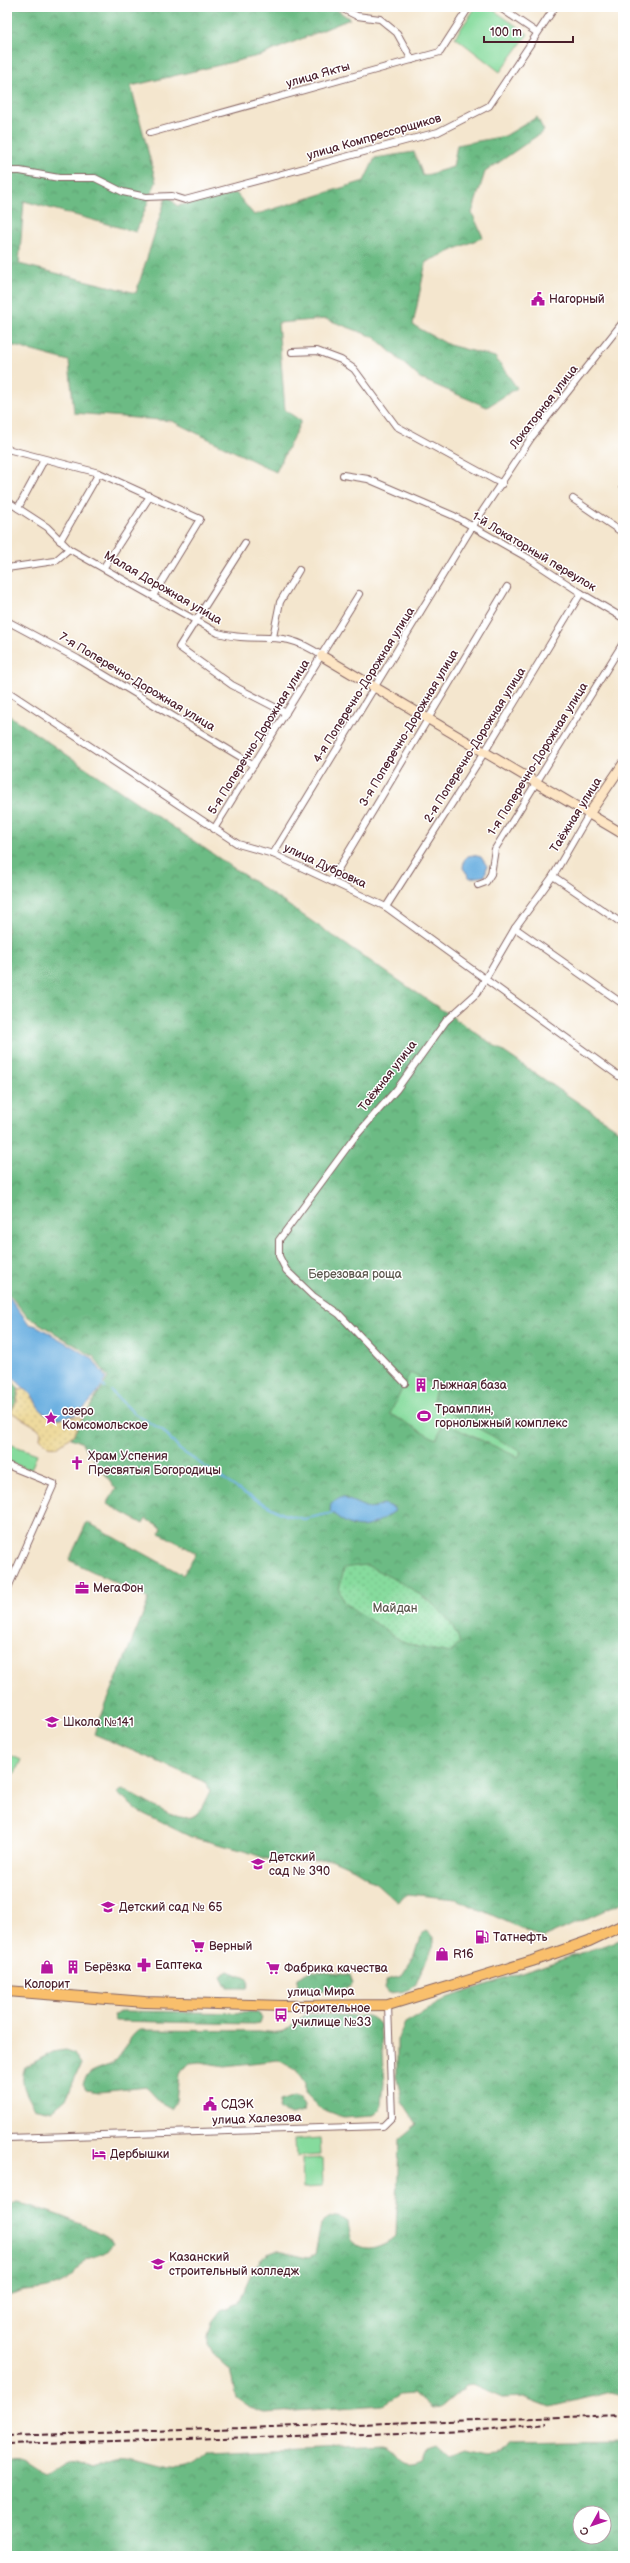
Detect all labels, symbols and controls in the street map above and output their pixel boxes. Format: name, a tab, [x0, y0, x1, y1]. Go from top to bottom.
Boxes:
scale bar	[484, 18, 573, 44]
text: 100 m	[490, 25, 522, 40]
street label: улица Якты	[284, 59, 352, 91]
street label: улица Компрессорщиков	[305, 110, 443, 163]
public building icon: Нагорный	[530, 291, 546, 307]
place label: Нагорный	[549, 292, 605, 307]
street label: Локаторная улица	[506, 362, 581, 453]
street label: 1-й Локаторный переулок	[469, 509, 599, 595]
street label: Малая Дорожная улица	[101, 548, 225, 628]
street label: 4-я Поперечно-Дорожная улица	[310, 604, 418, 766]
street label: 7-я Поперечно-Дорожная улица	[56, 629, 218, 735]
street label: 3-я Поперечно-Дорожная улица	[356, 647, 462, 809]
street label: 5-я Поперечно-Дорожная улица	[205, 657, 313, 817]
street label: 2-я Поперечно-Дорожная улица	[421, 665, 529, 825]
street label: 1-я Поперечно-Дорожная улица	[485, 680, 591, 838]
street label: Таёжная улица	[547, 775, 605, 855]
street label: улица Дубровка	[281, 840, 369, 892]
street label: Таёжная улица	[356, 1037, 420, 1115]
park label: Березовая роща	[308, 1267, 402, 1282]
building icon: Лыжная база	[413, 1377, 429, 1393]
place label: Лыжная база	[431, 1378, 507, 1393]
place label: Трамплин, горнолыжный комплекс	[435, 1402, 568, 1431]
place label: озеро Комсомольское	[62, 1404, 148, 1433]
sports icon: Трамплин, горнолыжный комплекс	[416, 1408, 432, 1424]
place icon: озеро Комсомольское	[43, 1410, 59, 1426]
place label: Храм Успения Пресвятыя Богородицы	[88, 1449, 221, 1478]
church icon: Храм Успения Пресвятыя Богородицы	[69, 1455, 85, 1471]
office icon: МегаФон	[74, 1580, 90, 1596]
place label: МегаФон	[93, 1581, 144, 1596]
park label: Майдан	[372, 1601, 418, 1616]
school or university icon: Школа №141	[44, 1714, 60, 1730]
place label: Школа №141	[63, 1715, 134, 1730]
place label: Детский сад № 390	[269, 1850, 330, 1879]
school or university icon: Детский сад № 390	[250, 1856, 266, 1872]
school or university icon: Детский сад № 65	[100, 1899, 116, 1915]
place label: Детский сад № 65	[119, 1900, 223, 1915]
fuel station icon: Татнефть	[474, 1929, 490, 1945]
place label: Татнефть	[493, 1930, 548, 1945]
supermarket icon: Верный	[190, 1938, 206, 1954]
place label: Верный	[209, 1939, 252, 1954]
shop icon: R16	[434, 1946, 450, 1962]
place label: R16	[453, 1947, 474, 1962]
pharmacy icon: Еаптека	[136, 1957, 152, 1973]
place label: Еаптека	[155, 1958, 202, 1973]
shop icon: Колорит	[39, 1959, 55, 1975]
building icon: Берёзка	[65, 1959, 81, 1975]
place label: Берёзка	[84, 1960, 131, 1975]
supermarket icon: Фабрика качества	[265, 1960, 281, 1976]
place label: Фабрика качества	[284, 1961, 388, 1976]
place label: Колорит	[24, 1977, 70, 1992]
street label: улица Мира	[287, 1984, 355, 2000]
place label: Строительное училище №33	[292, 2001, 371, 2030]
bus stop icon: Строительное училище №33	[273, 2007, 289, 2023]
public building icon: СДЭК	[202, 2096, 218, 2112]
place label: СДЭК	[221, 2097, 254, 2112]
street label: улица Халезова	[212, 2110, 302, 2128]
hotel icon: Дербышки	[91, 2146, 107, 2162]
place label: Дербышки	[110, 2147, 170, 2162]
place label: Казанский строительный колледж	[169, 2250, 300, 2279]
school or university icon: Казанский строительный колледж	[150, 2256, 166, 2272]
north arrow	[572, 2505, 612, 2545]
text: С	[577, 2524, 592, 2538]

